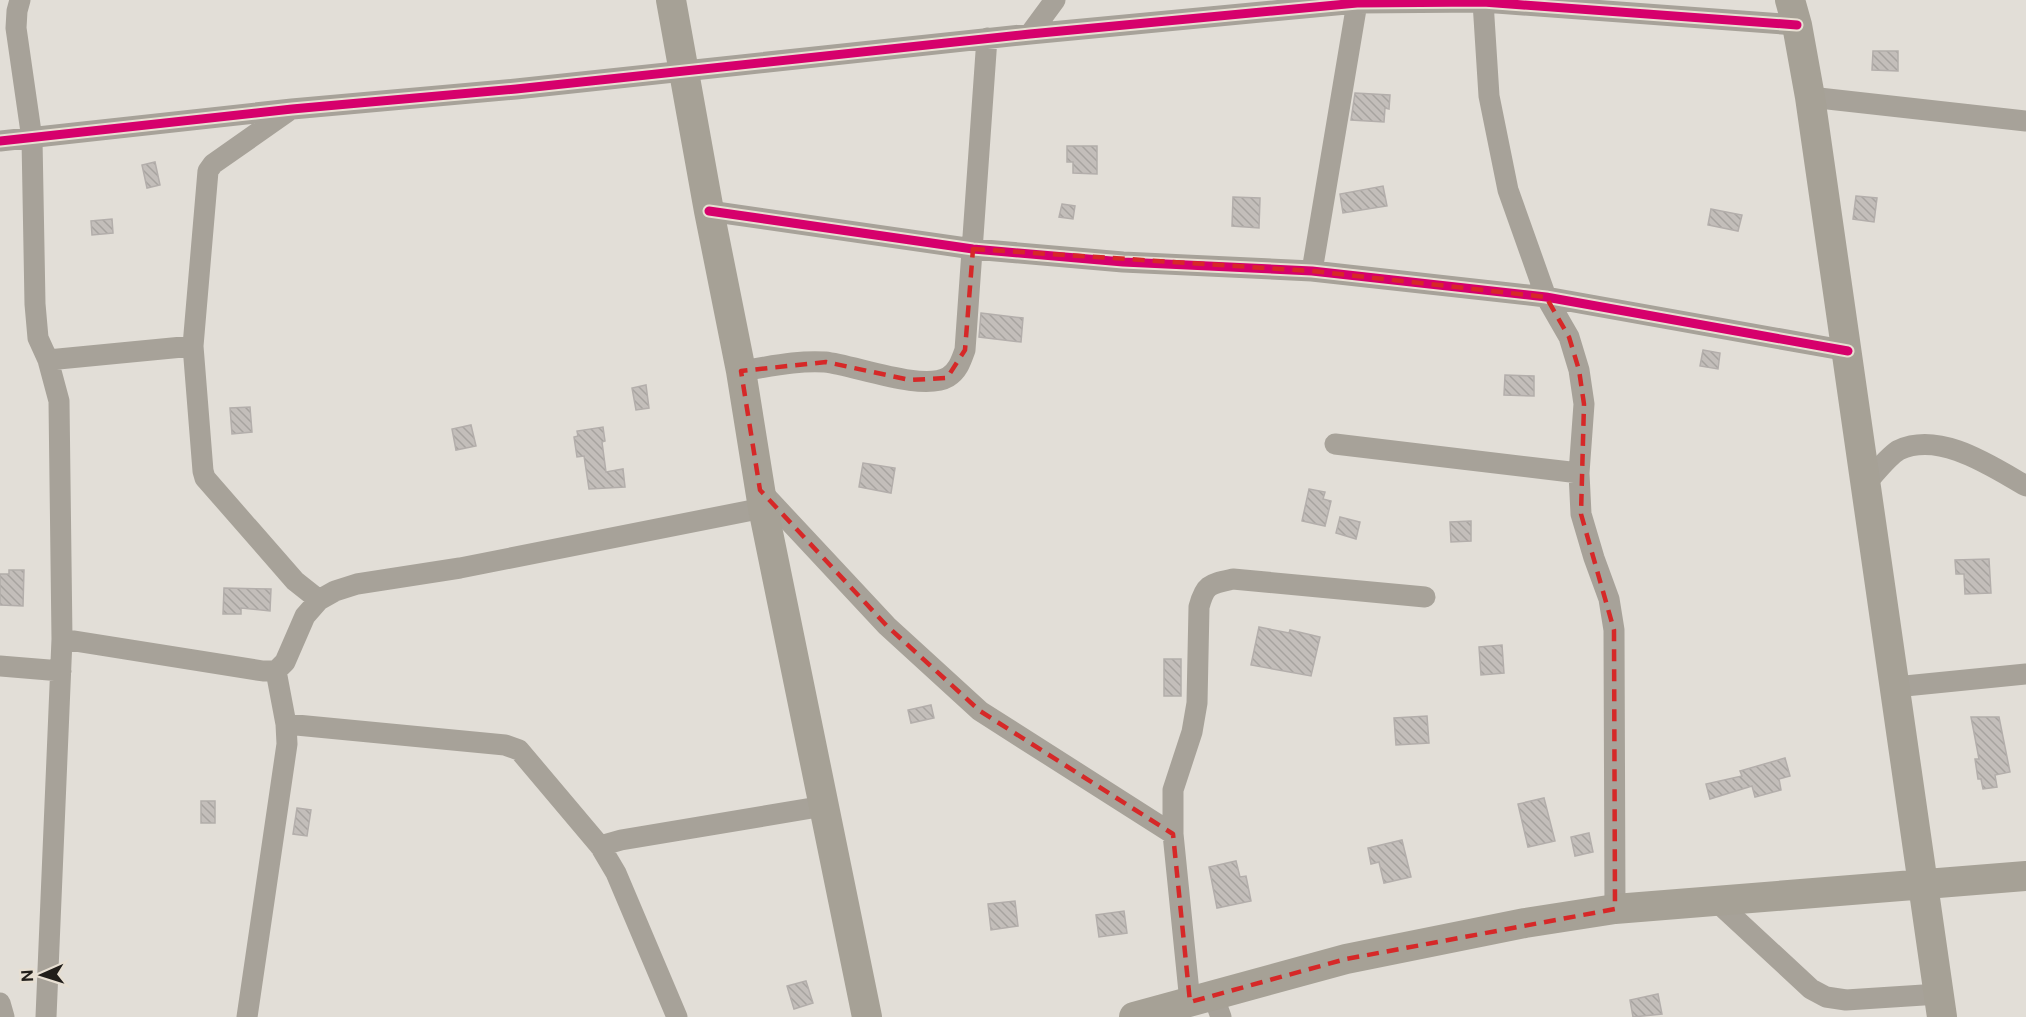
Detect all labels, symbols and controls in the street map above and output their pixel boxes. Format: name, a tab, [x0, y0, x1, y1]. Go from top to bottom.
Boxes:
north arrow	[12, 945, 72, 1005]
text: N	[18, 969, 37, 983]

